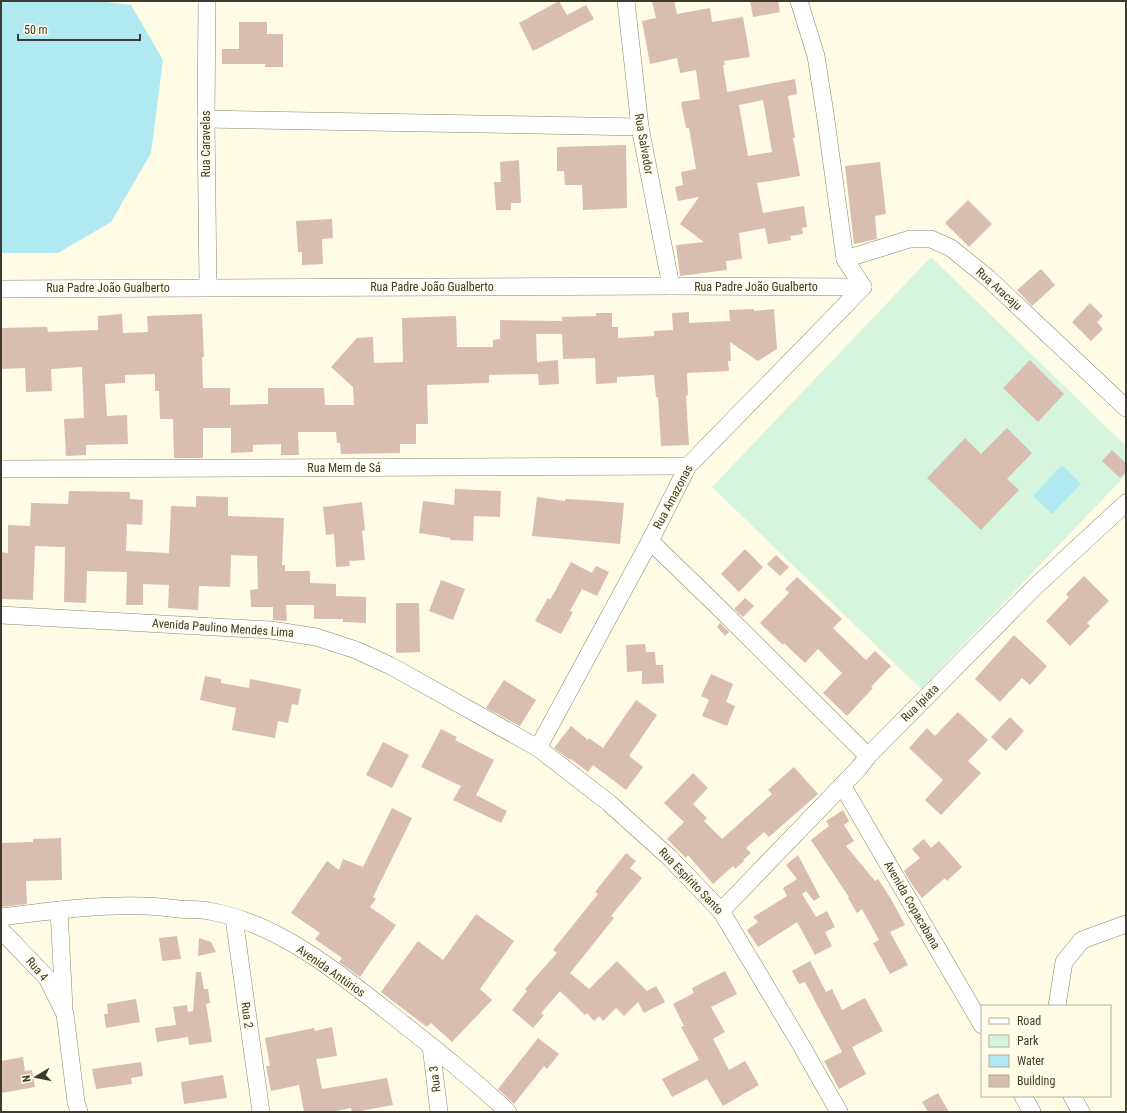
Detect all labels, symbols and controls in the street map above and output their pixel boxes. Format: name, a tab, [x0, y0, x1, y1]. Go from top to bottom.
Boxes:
scale bar	[18, 16, 140, 42]
text: 50 m	[24, 23, 48, 37]
street label: Rua Caravelas	[199, 111, 213, 177]
street label: Rua Salvador	[632, 112, 656, 176]
street label: Rua Aracaju	[973, 265, 1025, 313]
street label: Rua Padre João Gualberto	[370, 280, 494, 294]
street label: Rua Padre João Gualberto	[694, 280, 818, 294]
street label: Rua Padre João Gualberto	[46, 281, 170, 295]
street label: Rua Mem de Sá	[307, 461, 381, 475]
street label: Rua Amazonas	[650, 463, 696, 531]
street label: Avenida Paulino Mendes Lima	[152, 616, 295, 640]
street label: Rua Ipiata	[898, 681, 942, 725]
street label: Rua Espírito Santo	[656, 845, 726, 917]
street label: Avenida Copacabana	[881, 858, 943, 952]
street label: Avenida Antúrios	[294, 942, 368, 1000]
street label: Rua 4	[23, 954, 51, 984]
street label: Rua 2	[238, 1001, 256, 1029]
legend	[981, 1005, 1111, 1097]
text: Road	[1017, 1014, 1041, 1028]
text: Park	[1017, 1034, 1039, 1048]
text: Water	[1017, 1054, 1045, 1068]
north arrow	[16, 1057, 56, 1097]
street label: Rua 3	[426, 1065, 444, 1093]
text: N	[20, 1074, 34, 1083]
text: Building	[1017, 1074, 1055, 1088]

